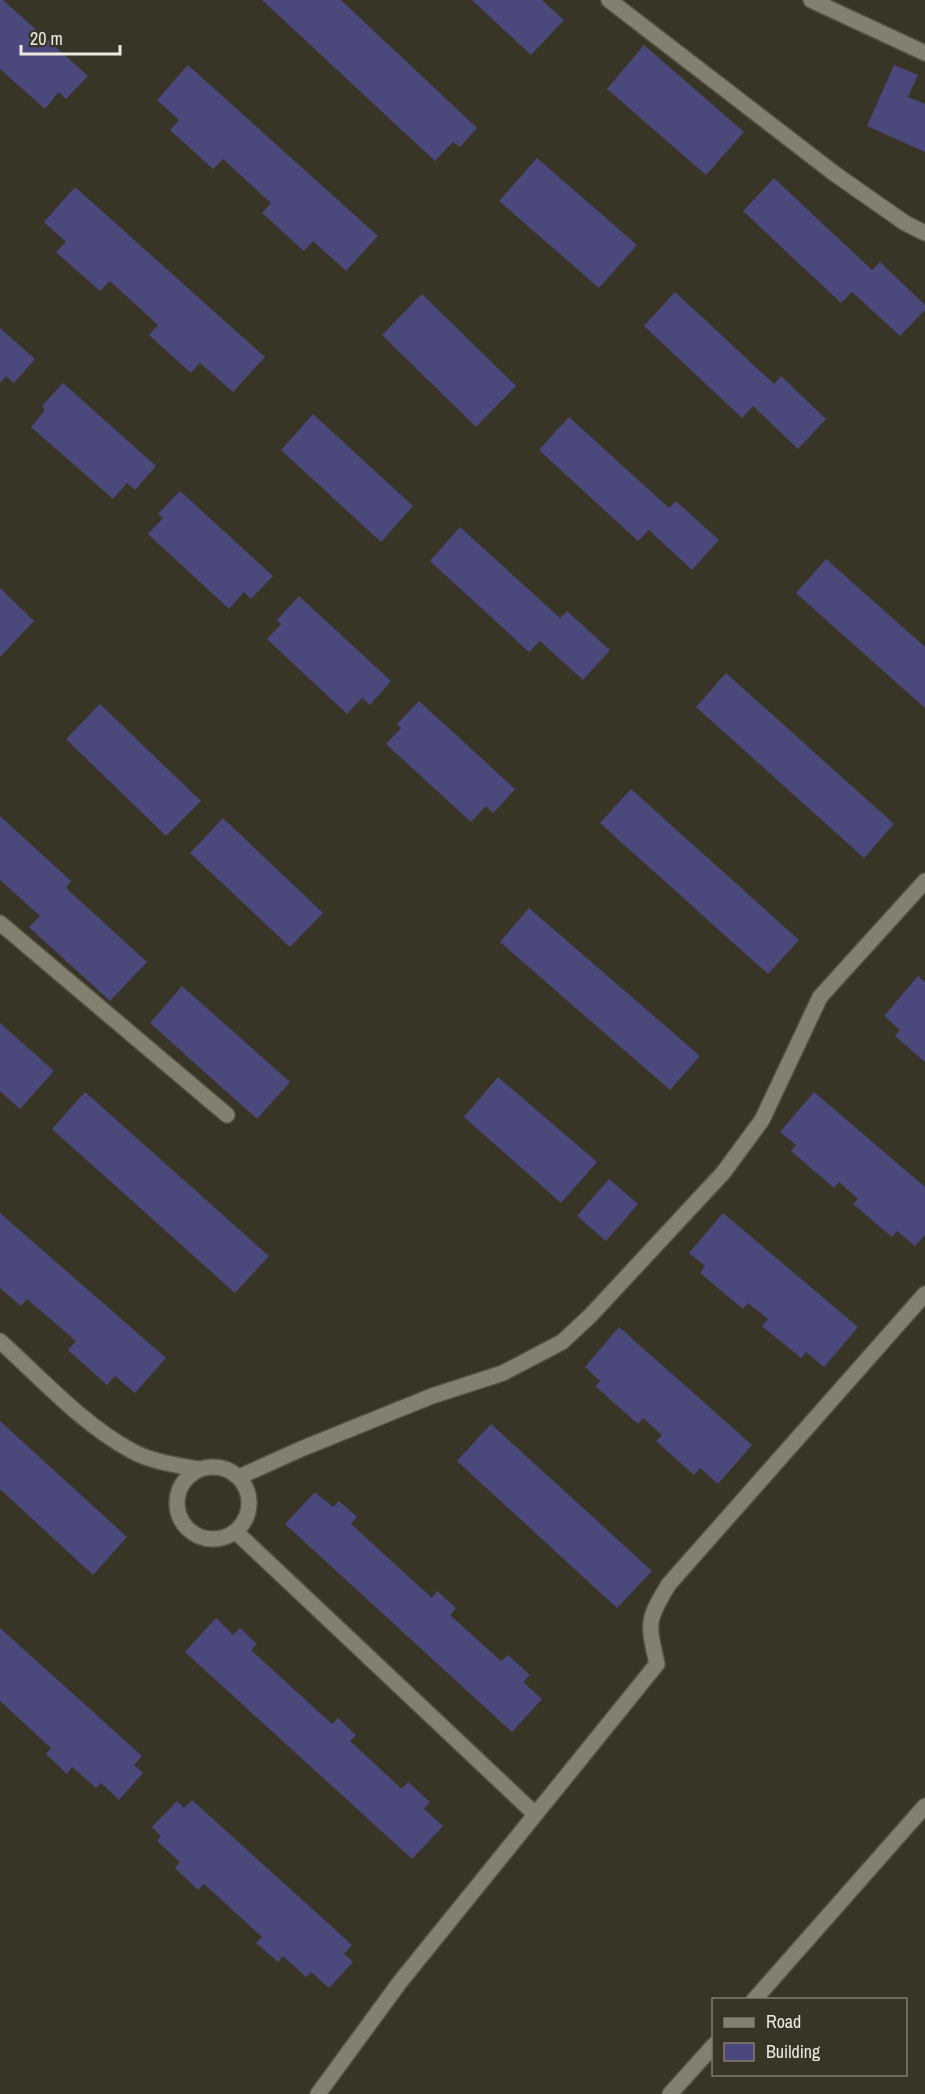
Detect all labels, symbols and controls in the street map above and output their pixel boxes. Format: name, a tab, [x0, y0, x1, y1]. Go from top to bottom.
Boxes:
scale bar	[21, 18, 120, 56]
text: 20 m	[30, 26, 63, 51]
legend	[712, 1998, 907, 2076]
text: Road	[766, 2009, 801, 2034]
text: Building	[766, 2039, 821, 2064]

